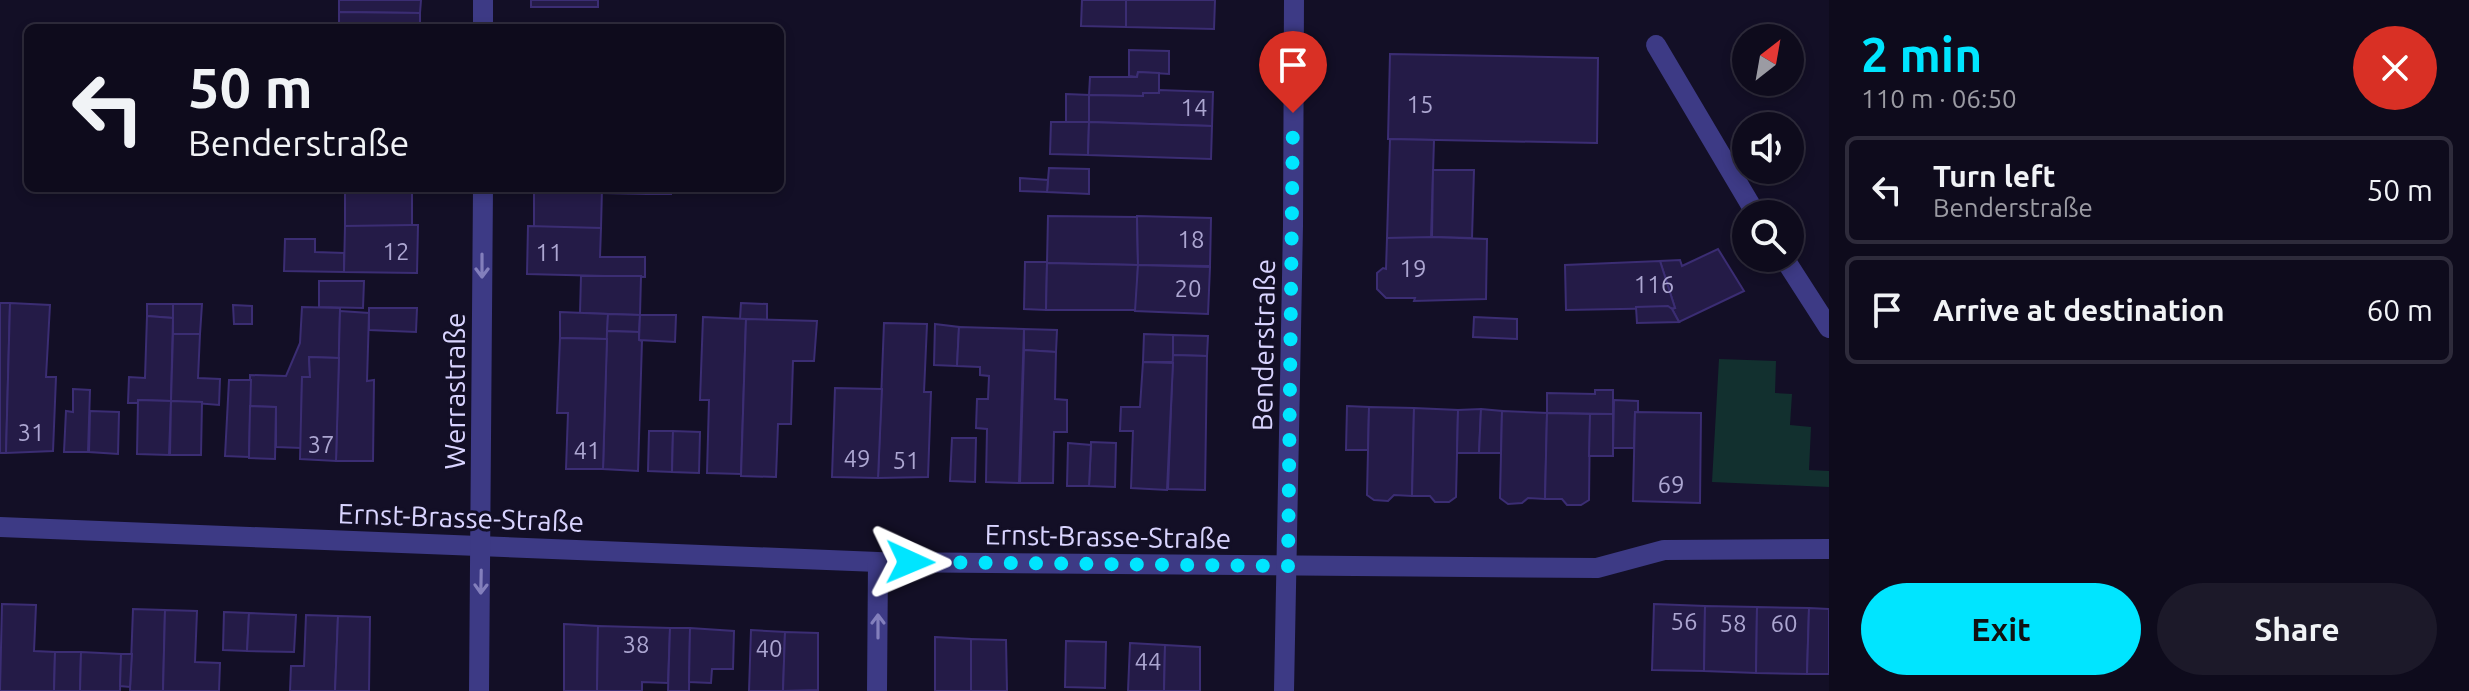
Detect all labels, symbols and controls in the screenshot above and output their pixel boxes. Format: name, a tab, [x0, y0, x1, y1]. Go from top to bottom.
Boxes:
north arrow	[1732, 24, 1804, 96]
map controls	[1732, 24, 1804, 272]
button: close	[2353, 26, 2437, 110]
text: 2 min	[1861, 27, 1982, 81]
pin	[1259, 31, 1327, 113]
icon: arrive	[1271, 43, 1315, 87]
icon: left	[56, 56, 160, 160]
text: 50 m	[188, 56, 313, 119]
text: 110 m · 06:50	[1861, 84, 2017, 113]
house number: 15	[1406, 91, 1434, 118]
house number: 14	[1180, 94, 1208, 121]
button: sound	[1732, 112, 1804, 184]
text: Benderstraße	[188, 122, 409, 163]
text: Turn left	[1933, 159, 2055, 193]
icon: left	[1865, 168, 1909, 212]
text: 50 m	[2366, 173, 2433, 207]
text: Benderstraße	[1933, 193, 2093, 222]
button: search	[1732, 200, 1804, 272]
house number: 18	[1177, 226, 1205, 253]
house number: 12	[382, 238, 410, 265]
house number: 11	[535, 239, 563, 266]
one-way arrow	[474, 252, 490, 279]
house number: 19	[1399, 255, 1427, 282]
street label: Benderstraße	[1246, 259, 1280, 431]
house number: 116	[1634, 271, 1674, 298]
house number: 20	[1174, 275, 1202, 302]
icon: arrive	[1865, 288, 1909, 332]
text: Arrive at destination	[1933, 293, 2225, 327]
text: 60 m	[2366, 293, 2433, 327]
street label: Werrastraße	[439, 313, 470, 470]
house number: 31	[17, 419, 45, 446]
house number: 37	[307, 431, 335, 458]
house number: 41	[573, 437, 601, 464]
house number: 49	[843, 445, 871, 472]
house number: 51	[892, 447, 920, 474]
house number: 69	[1657, 471, 1685, 498]
street label: Ernst-Brasse-Straße	[337, 497, 585, 537]
street label: Ernst-Brasse-Straße	[985, 518, 1231, 554]
position arrow	[868, 520, 952, 604]
one-way arrow	[474, 568, 489, 595]
button: Exit	[1861, 583, 2141, 675]
button: Share	[2157, 583, 2437, 675]
house number: 56	[1670, 608, 1698, 635]
house number: 58	[1719, 610, 1747, 637]
house number: 60	[1770, 610, 1798, 637]
one-way arrow	[870, 613, 886, 640]
house number: 38	[622, 631, 650, 658]
house number: 40	[755, 635, 783, 662]
house number: 44	[1134, 648, 1162, 675]

